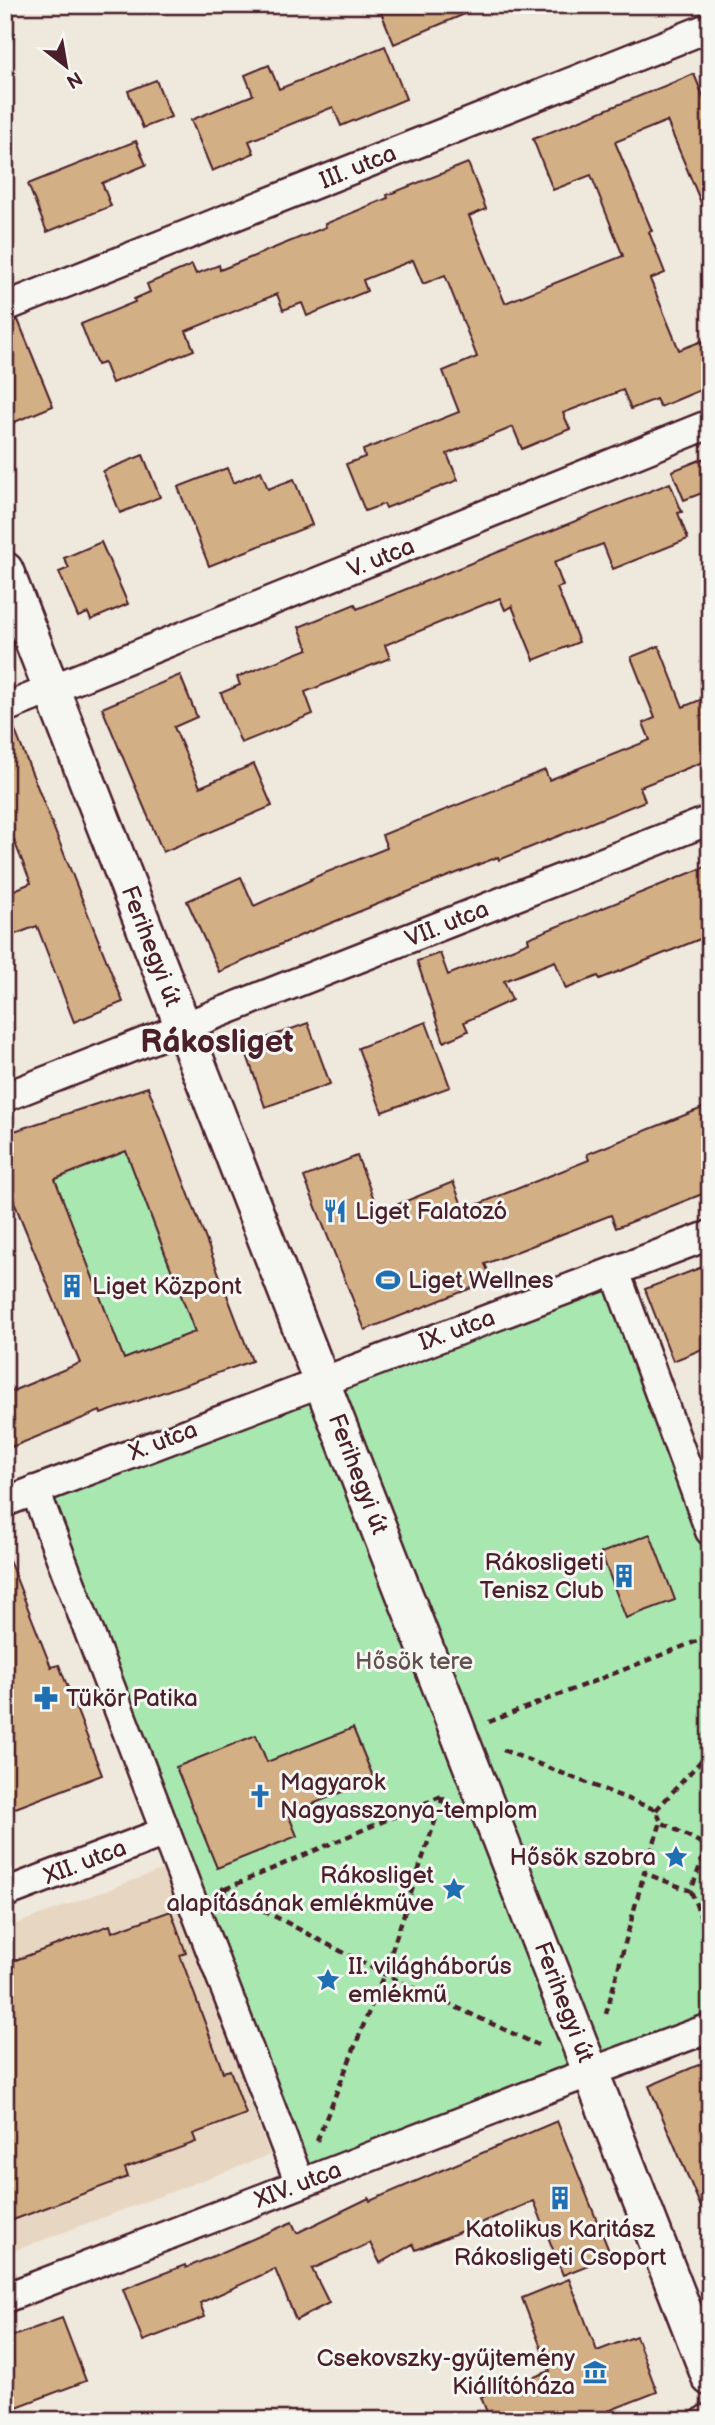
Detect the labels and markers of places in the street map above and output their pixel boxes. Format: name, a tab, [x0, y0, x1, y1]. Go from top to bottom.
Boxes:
restaurant icon: Liget Falatozó	[321, 1197, 349, 1225]
place label: Liget Falatozó	[355, 1197, 507, 1226]
sports icon: Liget Wellnes	[374, 1266, 402, 1294]
place label: Liget Wellnes	[408, 1266, 554, 1295]
building icon: Liget Központ	[58, 1272, 86, 1300]
place label: Liget Központ	[92, 1272, 242, 1301]
place label: Rákosligeti Tenisz Club	[480, 1548, 604, 1605]
building icon: Rákosligeti Tenisz Club	[610, 1562, 638, 1590]
pharmacy icon: Tükör Patika	[32, 1684, 60, 1712]
place label: Tükör Patika	[66, 1684, 198, 1713]
place label: Magyarok Nagyasszonya-templom	[280, 1768, 537, 1825]
church icon: Magyarok Nagyasszonya-templom	[246, 1782, 274, 1810]
place label: Hősök szobra	[510, 1843, 656, 1872]
place icon: Hősök szobra	[662, 1843, 690, 1871]
place label: Rákosliget alapításának emlékműve	[166, 1861, 435, 1918]
place icon: Rákosliget alapításának emlékműve	[440, 1875, 468, 1903]
place label: II. világháborús emlékmű	[348, 1952, 512, 2009]
place icon: II. világháborús emlékmű	[314, 1966, 342, 1994]
building icon: Katolikus Karitász Rákosligeti Csoport	[546, 2184, 574, 2212]
place label: Katolikus Karitász Rákosligeti Csoport	[454, 2215, 667, 2272]
place label: Csekovszky-gyűjtemény Kiállítóháza	[316, 2344, 575, 2401]
museum icon: Csekovszky-gyűjtemény Kiállítóháza	[581, 2358, 609, 2386]

